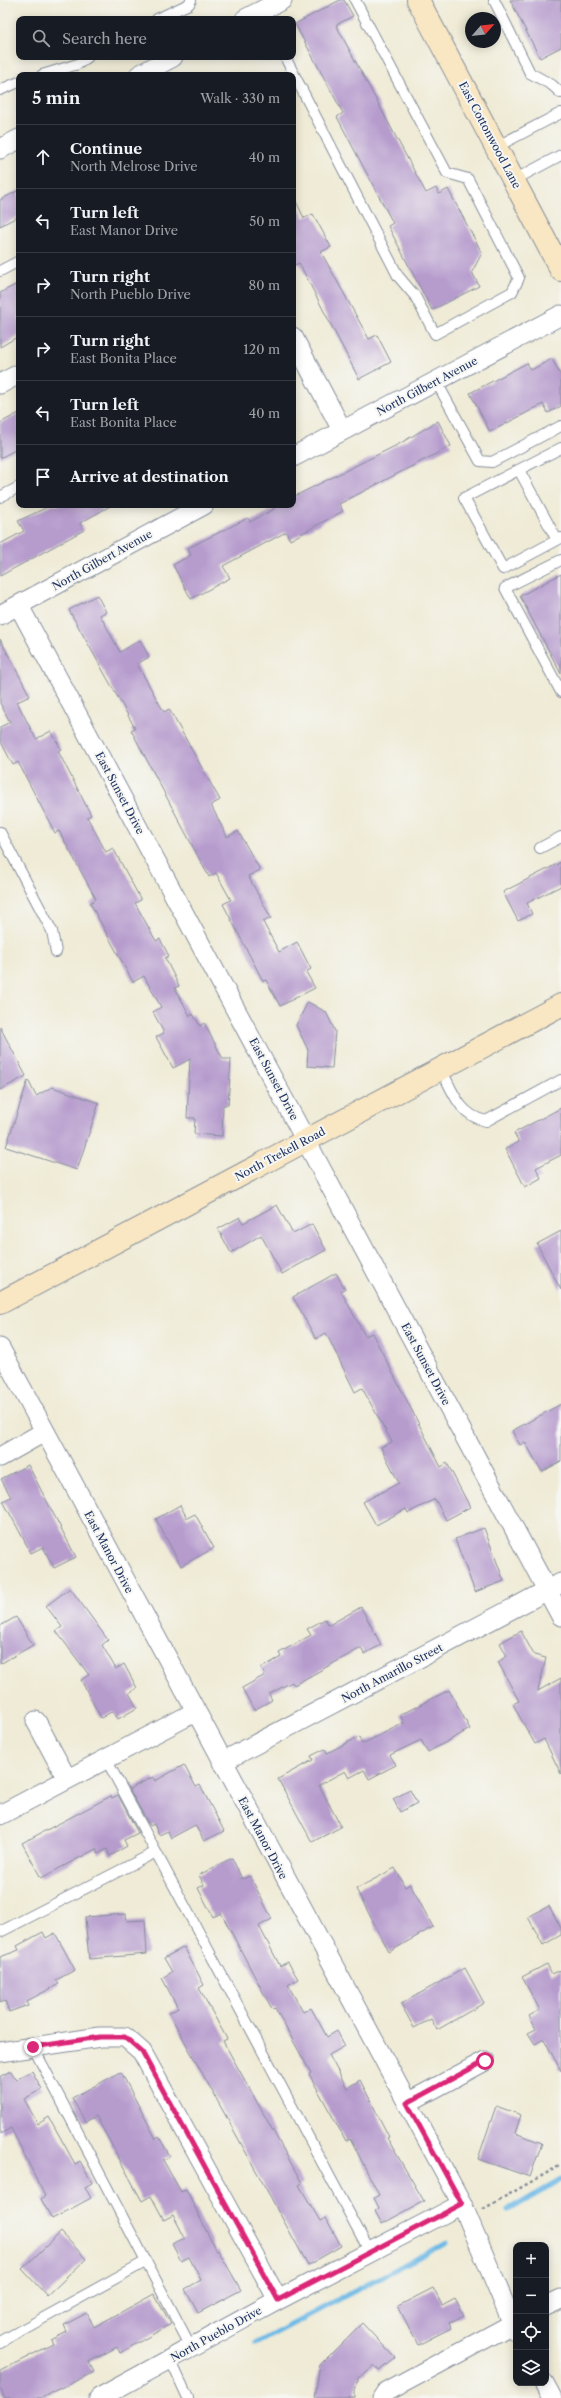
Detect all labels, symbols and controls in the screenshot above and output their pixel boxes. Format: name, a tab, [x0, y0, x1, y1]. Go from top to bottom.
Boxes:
north arrow	[465, 12, 501, 48]
search box	[16, 16, 296, 60]
icon: search	[30, 27, 52, 49]
text: Search here	[62, 29, 147, 48]
street label: East Cottonwood Lane	[456, 79, 524, 191]
text: 5 min	[32, 88, 80, 108]
text: Walk · 330 m	[200, 90, 280, 106]
text: Continue	[70, 139, 142, 158]
icon: ahead	[32, 146, 54, 168]
text: 40 m	[249, 149, 280, 165]
text: North Melrose Drive	[70, 158, 198, 174]
text: Turn left	[70, 203, 139, 222]
icon: left	[32, 210, 54, 232]
text: 50 m	[249, 213, 280, 229]
text: East Manor Drive	[70, 222, 178, 238]
text: Turn right	[70, 267, 150, 286]
icon: right	[32, 274, 54, 296]
text: 80 m	[248, 277, 280, 293]
text: North Pueblo Drive	[70, 286, 191, 302]
text: Turn right	[70, 331, 150, 350]
icon: right	[32, 338, 54, 360]
text: 120 m	[243, 341, 280, 357]
text: East Bonita Place	[70, 350, 177, 366]
street label: North Gilbert Avenue	[374, 353, 480, 419]
text: Turn left	[70, 395, 139, 414]
icon: left	[32, 402, 54, 424]
text: 40 m	[249, 405, 280, 421]
text: East Bonita Place	[70, 414, 177, 430]
icon: arrive	[32, 466, 54, 488]
text: Arrive at destination	[70, 467, 229, 486]
street label: North Gilbert Avenue	[50, 527, 154, 593]
street label: East Sunset Drive	[92, 749, 148, 837]
street label: East Sunset Drive	[246, 1035, 302, 1123]
street label: North Trekell Road	[232, 1124, 328, 1184]
street label: East Sunset Drive	[398, 1320, 454, 1408]
street label: East Manor Drive	[81, 1508, 137, 1596]
street label: North Amarillo Street	[339, 1640, 445, 1706]
street label: East Manor Drive	[235, 1794, 291, 1882]
route end	[24, 2038, 42, 2056]
route start	[476, 2052, 494, 2070]
map controls	[513, 2242, 549, 2386]
button: +	[513, 2242, 549, 2278]
button: −	[513, 2278, 549, 2314]
street label: North Pueblo Drive	[168, 2303, 264, 2365]
button: locate	[513, 2314, 549, 2350]
button: layers	[513, 2350, 549, 2386]

